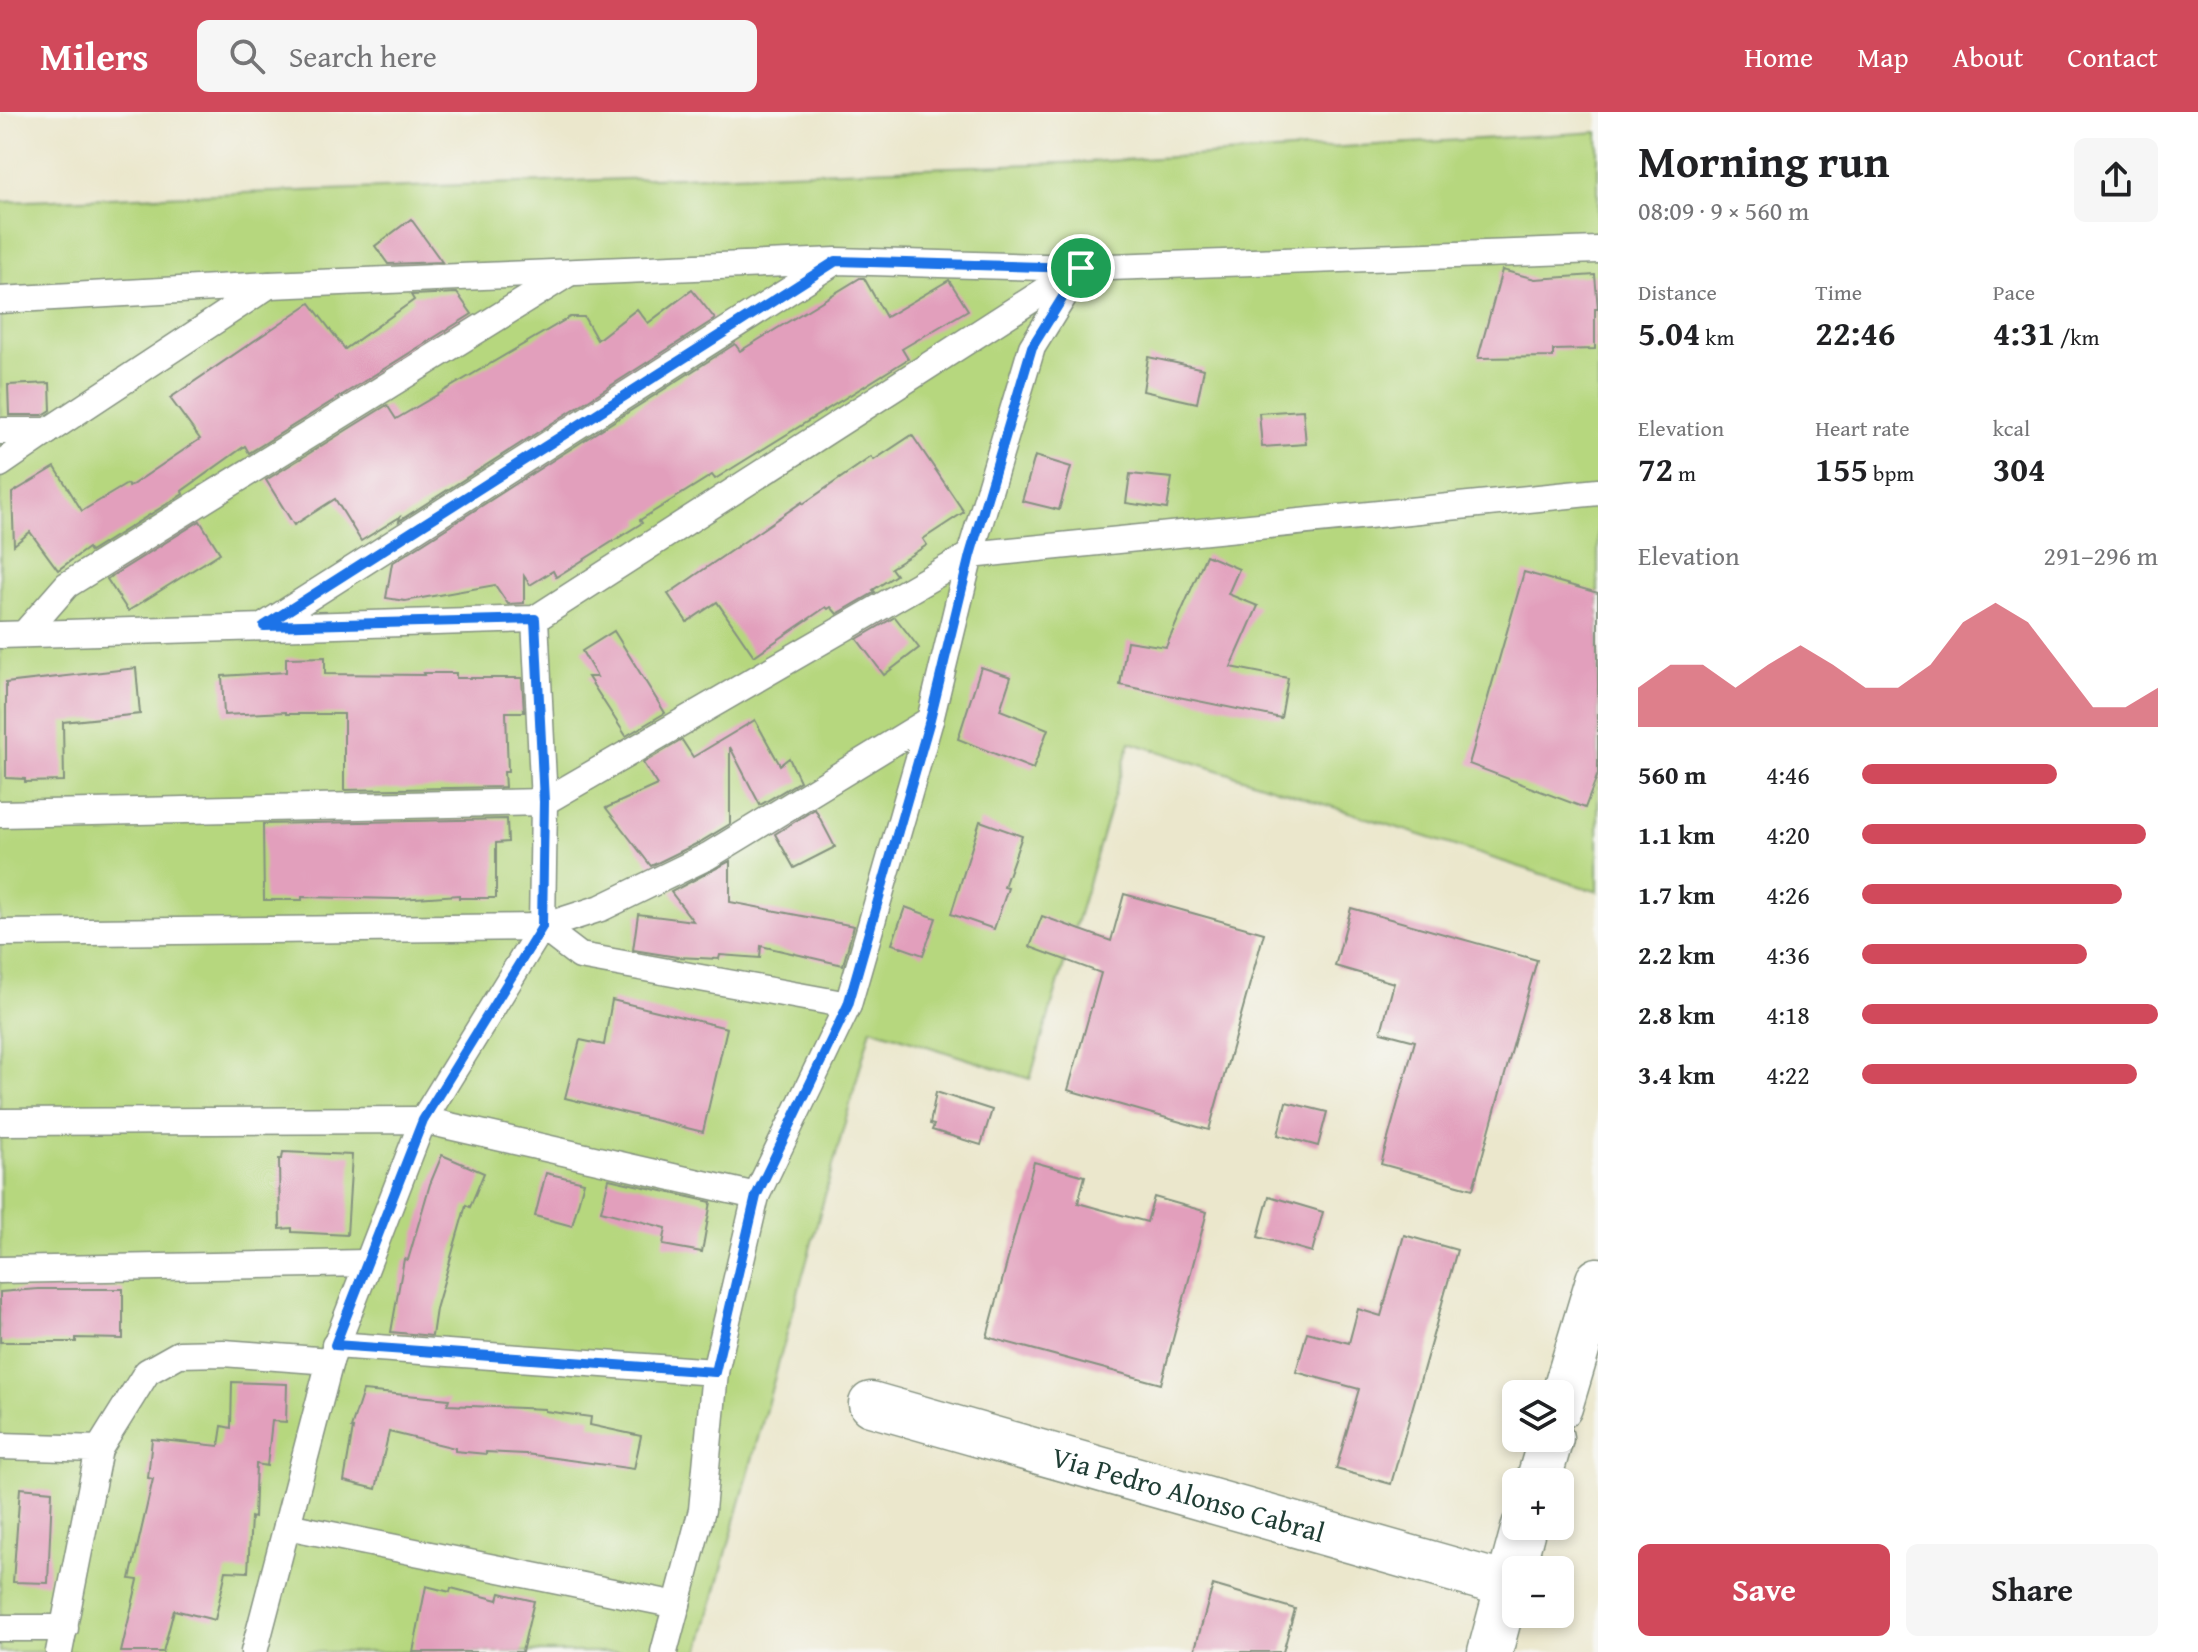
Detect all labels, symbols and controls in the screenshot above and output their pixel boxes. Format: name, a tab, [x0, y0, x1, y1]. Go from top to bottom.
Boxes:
search box	[197, 20, 757, 92]
text: Milers	[40, 28, 149, 84]
icon: search	[225, 34, 269, 78]
text: Search here	[289, 34, 437, 78]
text: Home	[1744, 36, 1813, 77]
text: Map	[1857, 36, 1909, 77]
text: About	[1953, 36, 2023, 77]
text: Contact	[2067, 36, 2158, 77]
text: Morning run	[1638, 129, 1889, 193]
button: share	[2074, 138, 2158, 222]
text: 08:09 · 9 × 560 m	[1638, 191, 1809, 230]
pin	[1047, 234, 1115, 302]
icon: arrive	[1059, 246, 1103, 290]
text: Distance	[1638, 276, 1717, 308]
text: Time	[1815, 276, 1862, 308]
text: Pace	[1993, 276, 2035, 308]
text: 5.04	[1638, 308, 1700, 357]
text: 22:46	[1815, 308, 1895, 357]
text: 4:31	[1993, 308, 2055, 357]
text: km	[1700, 321, 1734, 353]
text: /km	[2055, 321, 2100, 353]
text: Elevation	[1638, 412, 1724, 444]
text: Heart rate	[1815, 412, 1910, 444]
text: kcal	[1993, 412, 2030, 444]
text: 72	[1638, 444, 1673, 493]
text: 155	[1815, 444, 1868, 493]
text: 304	[1993, 444, 2046, 493]
text: m	[1673, 457, 1696, 489]
text: bpm	[1868, 457, 1914, 489]
text: Elevation	[1638, 536, 1740, 575]
text: 291–296 m	[2044, 536, 2158, 575]
text: 560 m	[1638, 755, 1706, 794]
text: 4:46	[1766, 755, 1810, 794]
text: 1.1 km	[1638, 815, 1715, 854]
text: 4:20	[1766, 815, 1810, 854]
text: 1.7 km	[1638, 875, 1715, 914]
text: 4:26	[1766, 875, 1810, 914]
text: 2.2 km	[1638, 935, 1715, 974]
text: 4:36	[1766, 935, 1810, 974]
text: 2.8 km	[1638, 995, 1715, 1034]
text: 4:18	[1766, 995, 1810, 1034]
text: 3.4 km	[1638, 1055, 1715, 1094]
text: 4:22	[1766, 1055, 1810, 1094]
map controls	[1502, 1380, 1574, 1628]
button: layers	[1502, 1380, 1574, 1452]
street label: Via Pedro Alonso Cabral	[1047, 1436, 1330, 1552]
button: +	[1502, 1468, 1574, 1540]
button: Save	[1638, 1544, 1890, 1636]
button: Share	[1906, 1544, 2158, 1636]
button: −	[1502, 1556, 1574, 1628]

